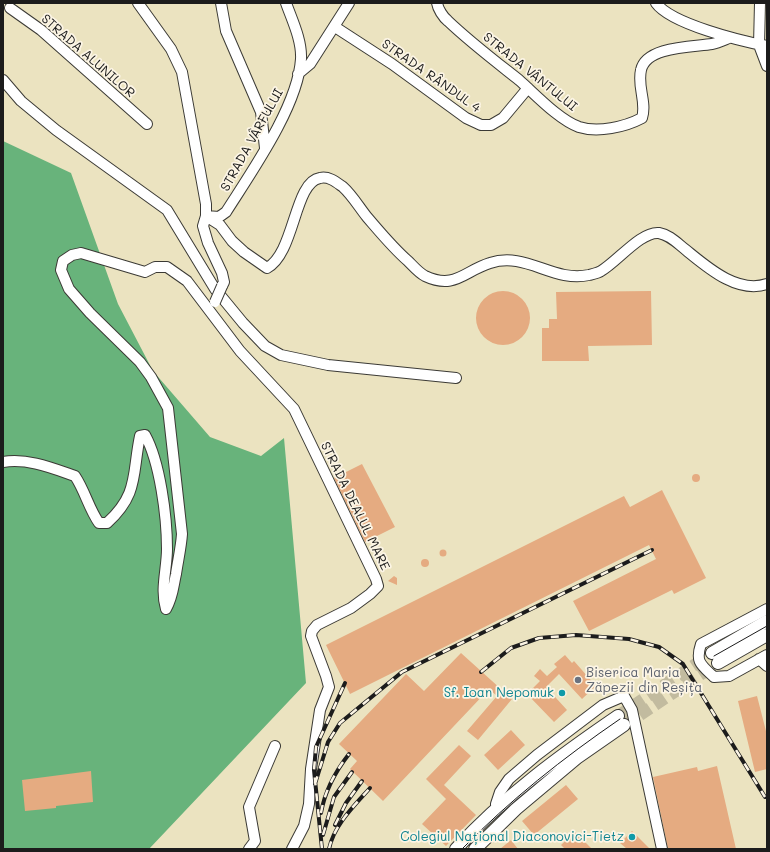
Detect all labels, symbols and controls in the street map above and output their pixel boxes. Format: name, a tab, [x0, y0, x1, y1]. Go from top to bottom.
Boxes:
street label: STRADA ALUNILOR	[38, 11, 138, 101]
street label: STRADA VÂNTULUI	[480, 29, 580, 115]
street label: STRADA RÂNDUL 4	[379, 36, 483, 116]
street label: STRADA VÂRFULUI	[217, 86, 287, 194]
street label: STRADA DEALUL MARE	[317, 439, 393, 573]
place label: Biserica Maria Zăpezii din Reșița	[586, 665, 702, 696]
marker: Biserica Maria Zăpezii din Reșița	[573, 675, 583, 685]
place label: Sf. Ioan Nepomuk	[444, 685, 554, 701]
marker: Sf. Ioan Nepomuk	[557, 688, 567, 698]
place label: Colegiul Național Diaconovici-Tietz	[400, 829, 624, 845]
marker: Colegiul Național Diaconovici-Tietz	[627, 832, 637, 842]

